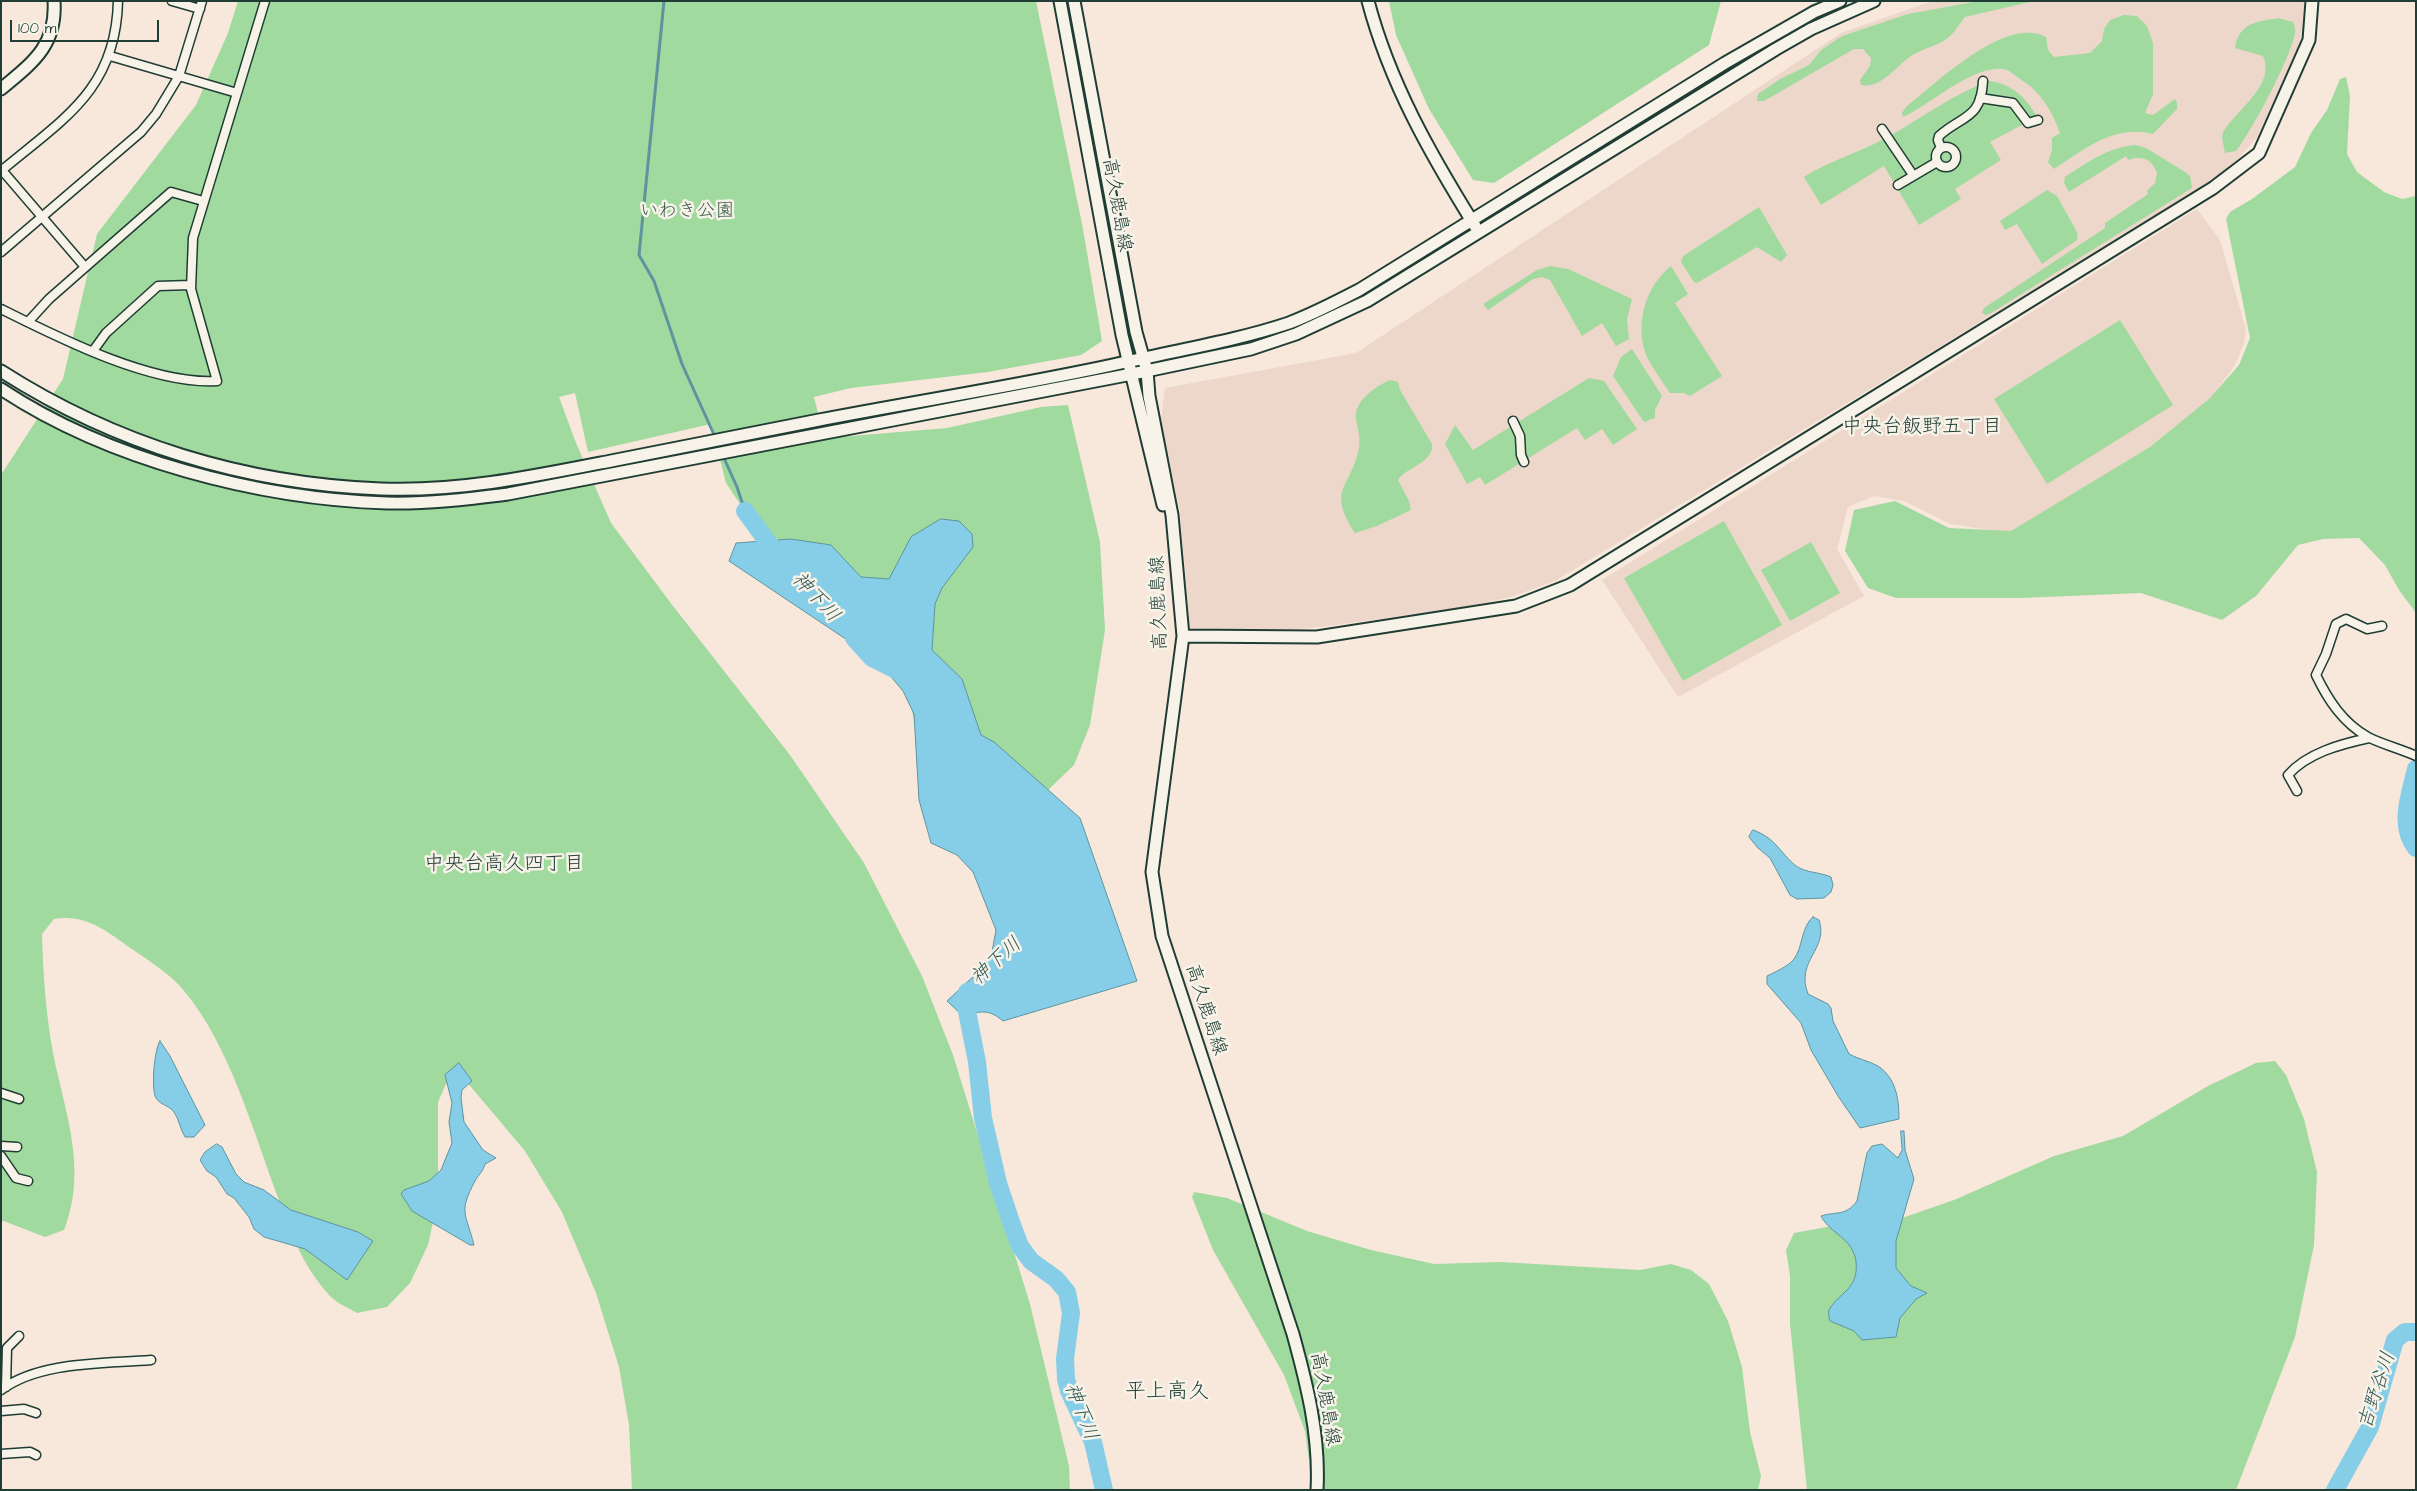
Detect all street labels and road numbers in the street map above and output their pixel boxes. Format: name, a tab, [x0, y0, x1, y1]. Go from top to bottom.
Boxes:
street label: 高久鹿島線	[1097, 156, 1135, 254]
street label: 高久鹿島線	[1147, 555, 1173, 651]
street label: 高久鹿島線	[1179, 961, 1231, 1059]
street label: 高久鹿島線	[1305, 1350, 1343, 1448]

